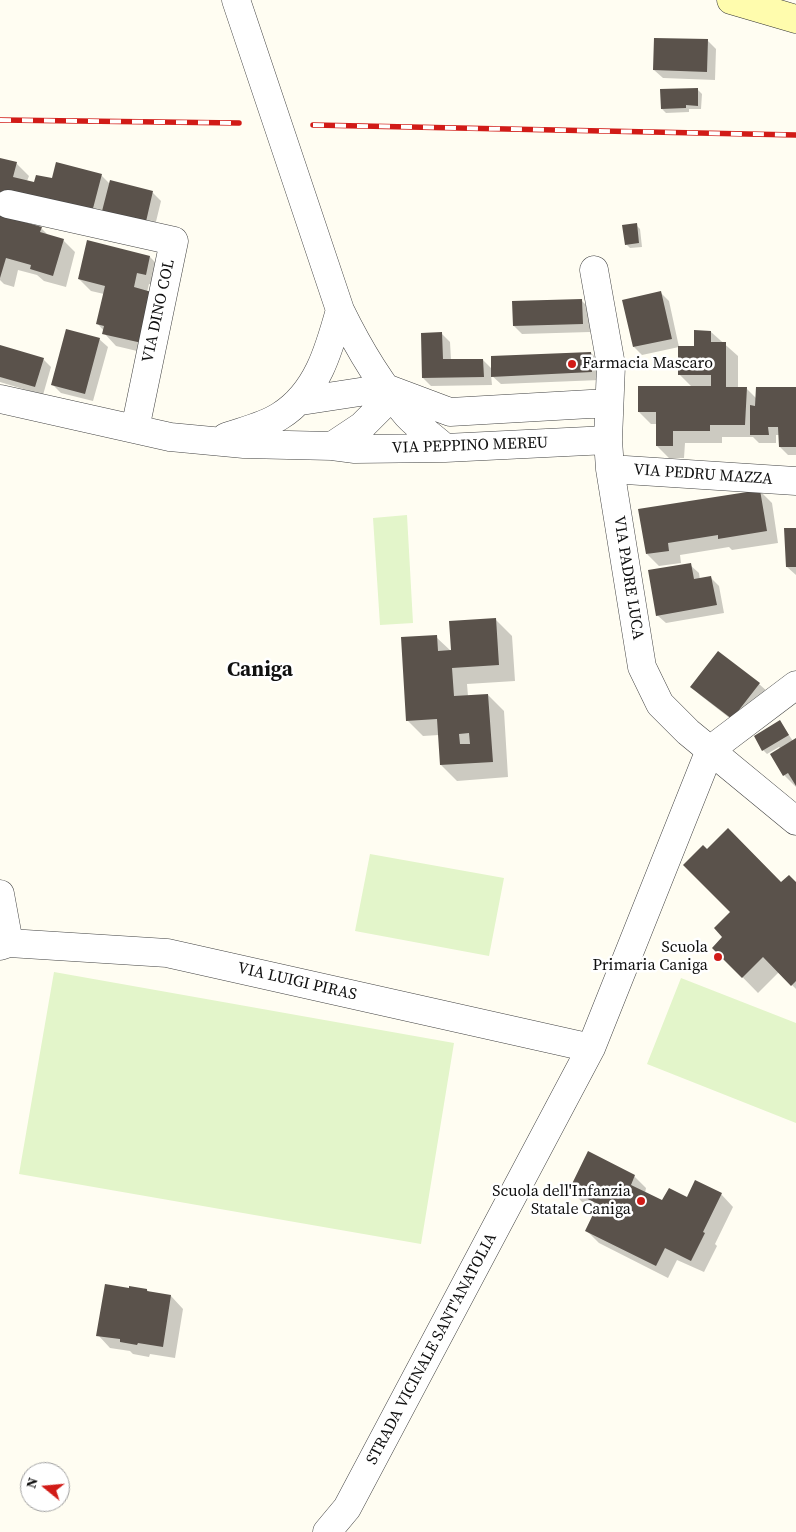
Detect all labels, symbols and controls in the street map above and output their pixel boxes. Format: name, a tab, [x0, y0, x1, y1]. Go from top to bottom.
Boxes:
street label: VIA DINO COL	[139, 258, 179, 364]
place label: Farmacia Mascaro	[582, 354, 713, 374]
marker: Farmacia Mascaro	[566, 358, 578, 370]
street label: VIA PEPPINO MEREU	[391, 434, 549, 458]
street label: VIA PEDRU MAZZA	[633, 461, 773, 489]
street label: VIA PADRE LUCA	[609, 515, 647, 641]
district label: Caniga	[227, 658, 293, 684]
place label: Scuola Primaria Caniga	[593, 938, 708, 976]
marker: Scuola Primaria Caniga	[712, 951, 724, 963]
street label: VIA LUIGI PIRAS	[236, 959, 358, 1005]
place label: Scuola dell'Infanzia Statale Caniga	[492, 1182, 631, 1220]
marker: Scuola dell'Infanzia Statale Caniga	[635, 1195, 647, 1207]
street label: STRADA VICINALE SANT'ANATOLIA	[363, 1230, 501, 1468]
north arrow	[20, 1462, 70, 1512]
text: N	[21, 1475, 43, 1491]

